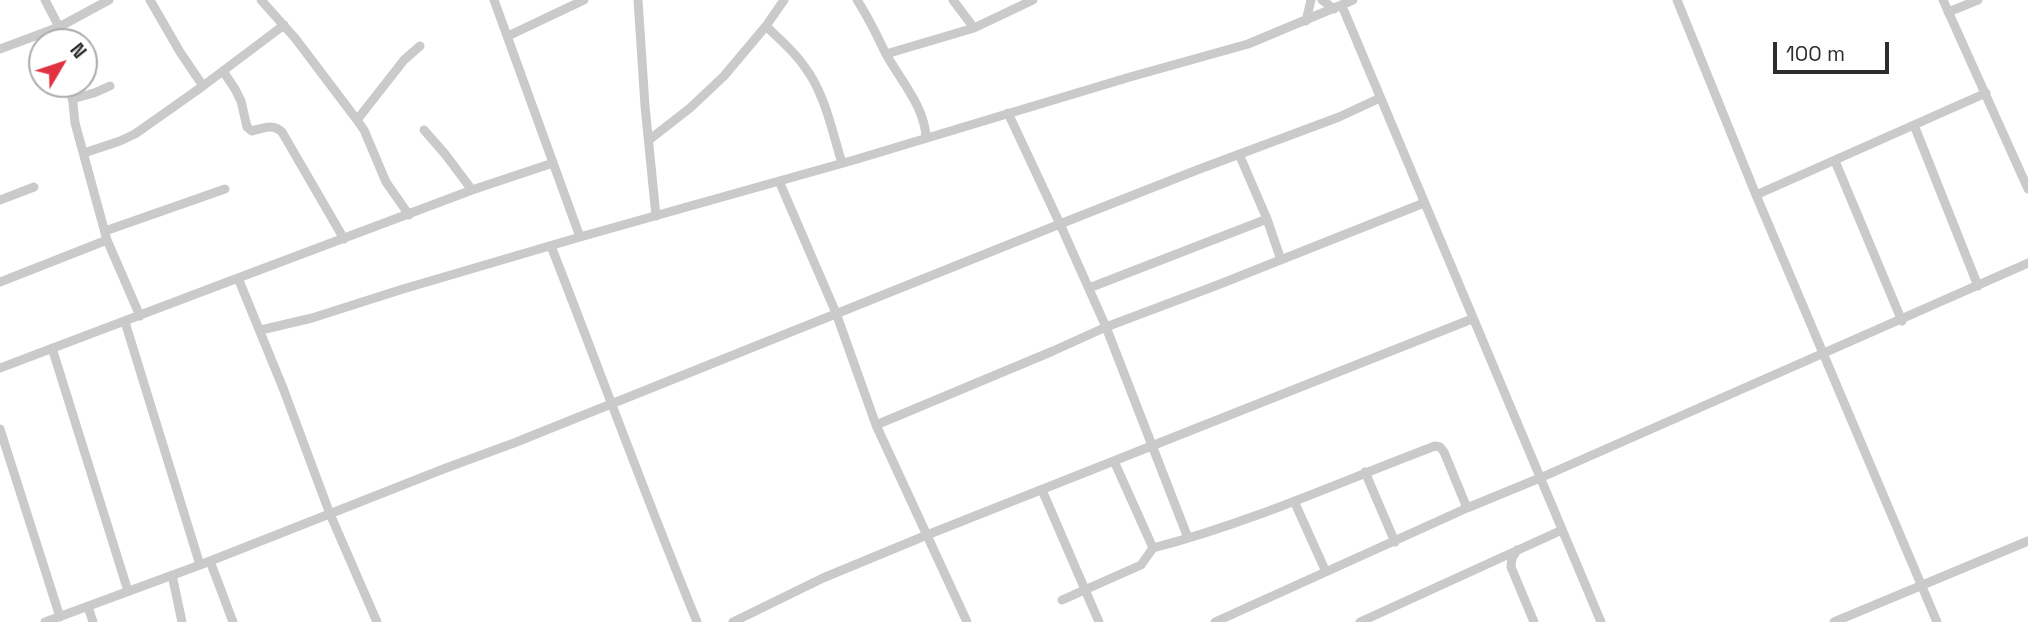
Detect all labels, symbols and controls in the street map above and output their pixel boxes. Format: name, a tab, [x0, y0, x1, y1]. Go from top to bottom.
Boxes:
north arrow	[28, 28, 98, 98]
scale bar	[1776, 28, 1892, 72]
text: N	[64, 38, 92, 64]
text: 100 m	[1786, 40, 1845, 67]

